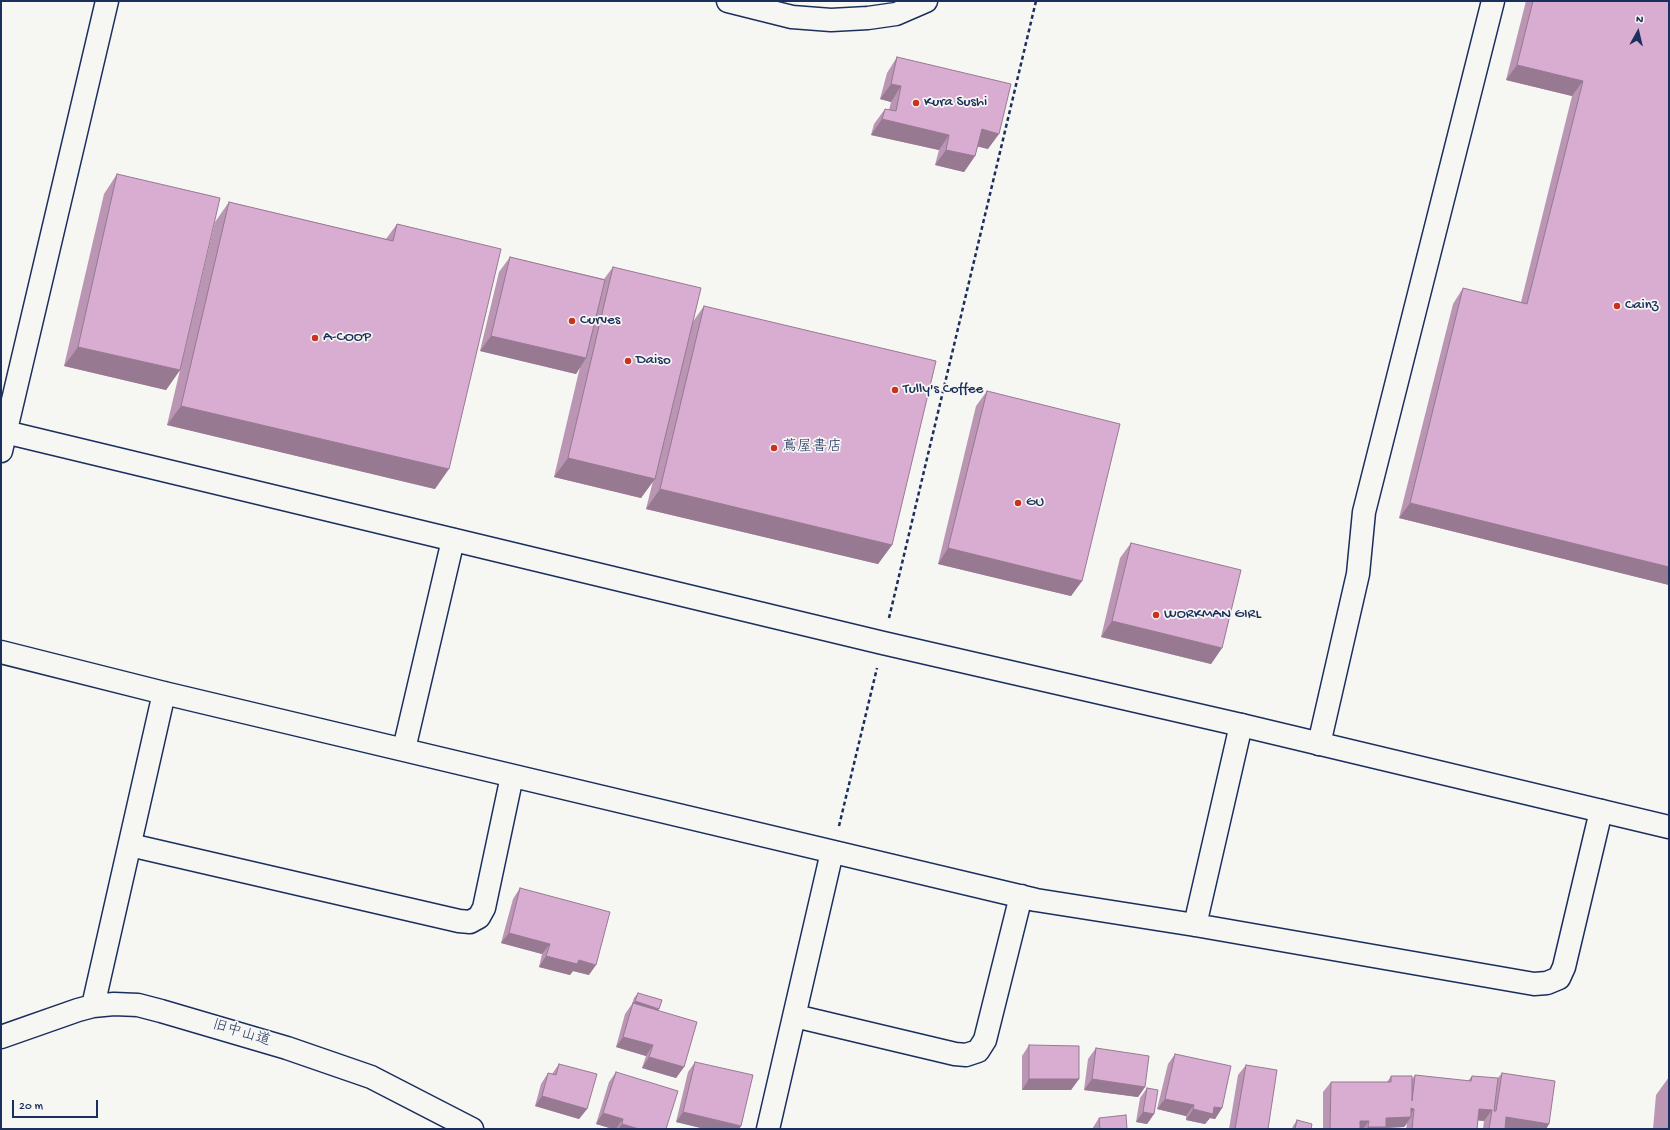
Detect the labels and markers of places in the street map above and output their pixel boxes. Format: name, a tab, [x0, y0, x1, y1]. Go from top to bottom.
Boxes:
place label: Kura Sushi	[924, 94, 987, 112]
marker: Kura Sushi	[911, 98, 921, 108]
place label: Cainz	[1625, 297, 1658, 315]
marker: Cainz	[1612, 301, 1622, 311]
place label: Curves	[580, 312, 620, 330]
marker: Curves	[567, 316, 577, 326]
place label: A-COOP	[323, 329, 371, 347]
marker: A-COOP	[310, 333, 320, 343]
place label: Daiso	[636, 352, 671, 370]
marker: Daiso	[623, 356, 633, 366]
place label: Tully's Coffee	[903, 381, 983, 399]
marker: Tully's Coffee	[890, 385, 900, 395]
place label: 蔦屋書店	[782, 439, 842, 457]
marker: 蔦屋書店	[769, 443, 779, 453]
place label: GU	[1026, 494, 1044, 512]
marker: GU	[1013, 498, 1023, 508]
place label: WORKMAN GIRL	[1164, 606, 1261, 624]
marker: WORKMAN GIRL	[1151, 610, 1161, 620]

